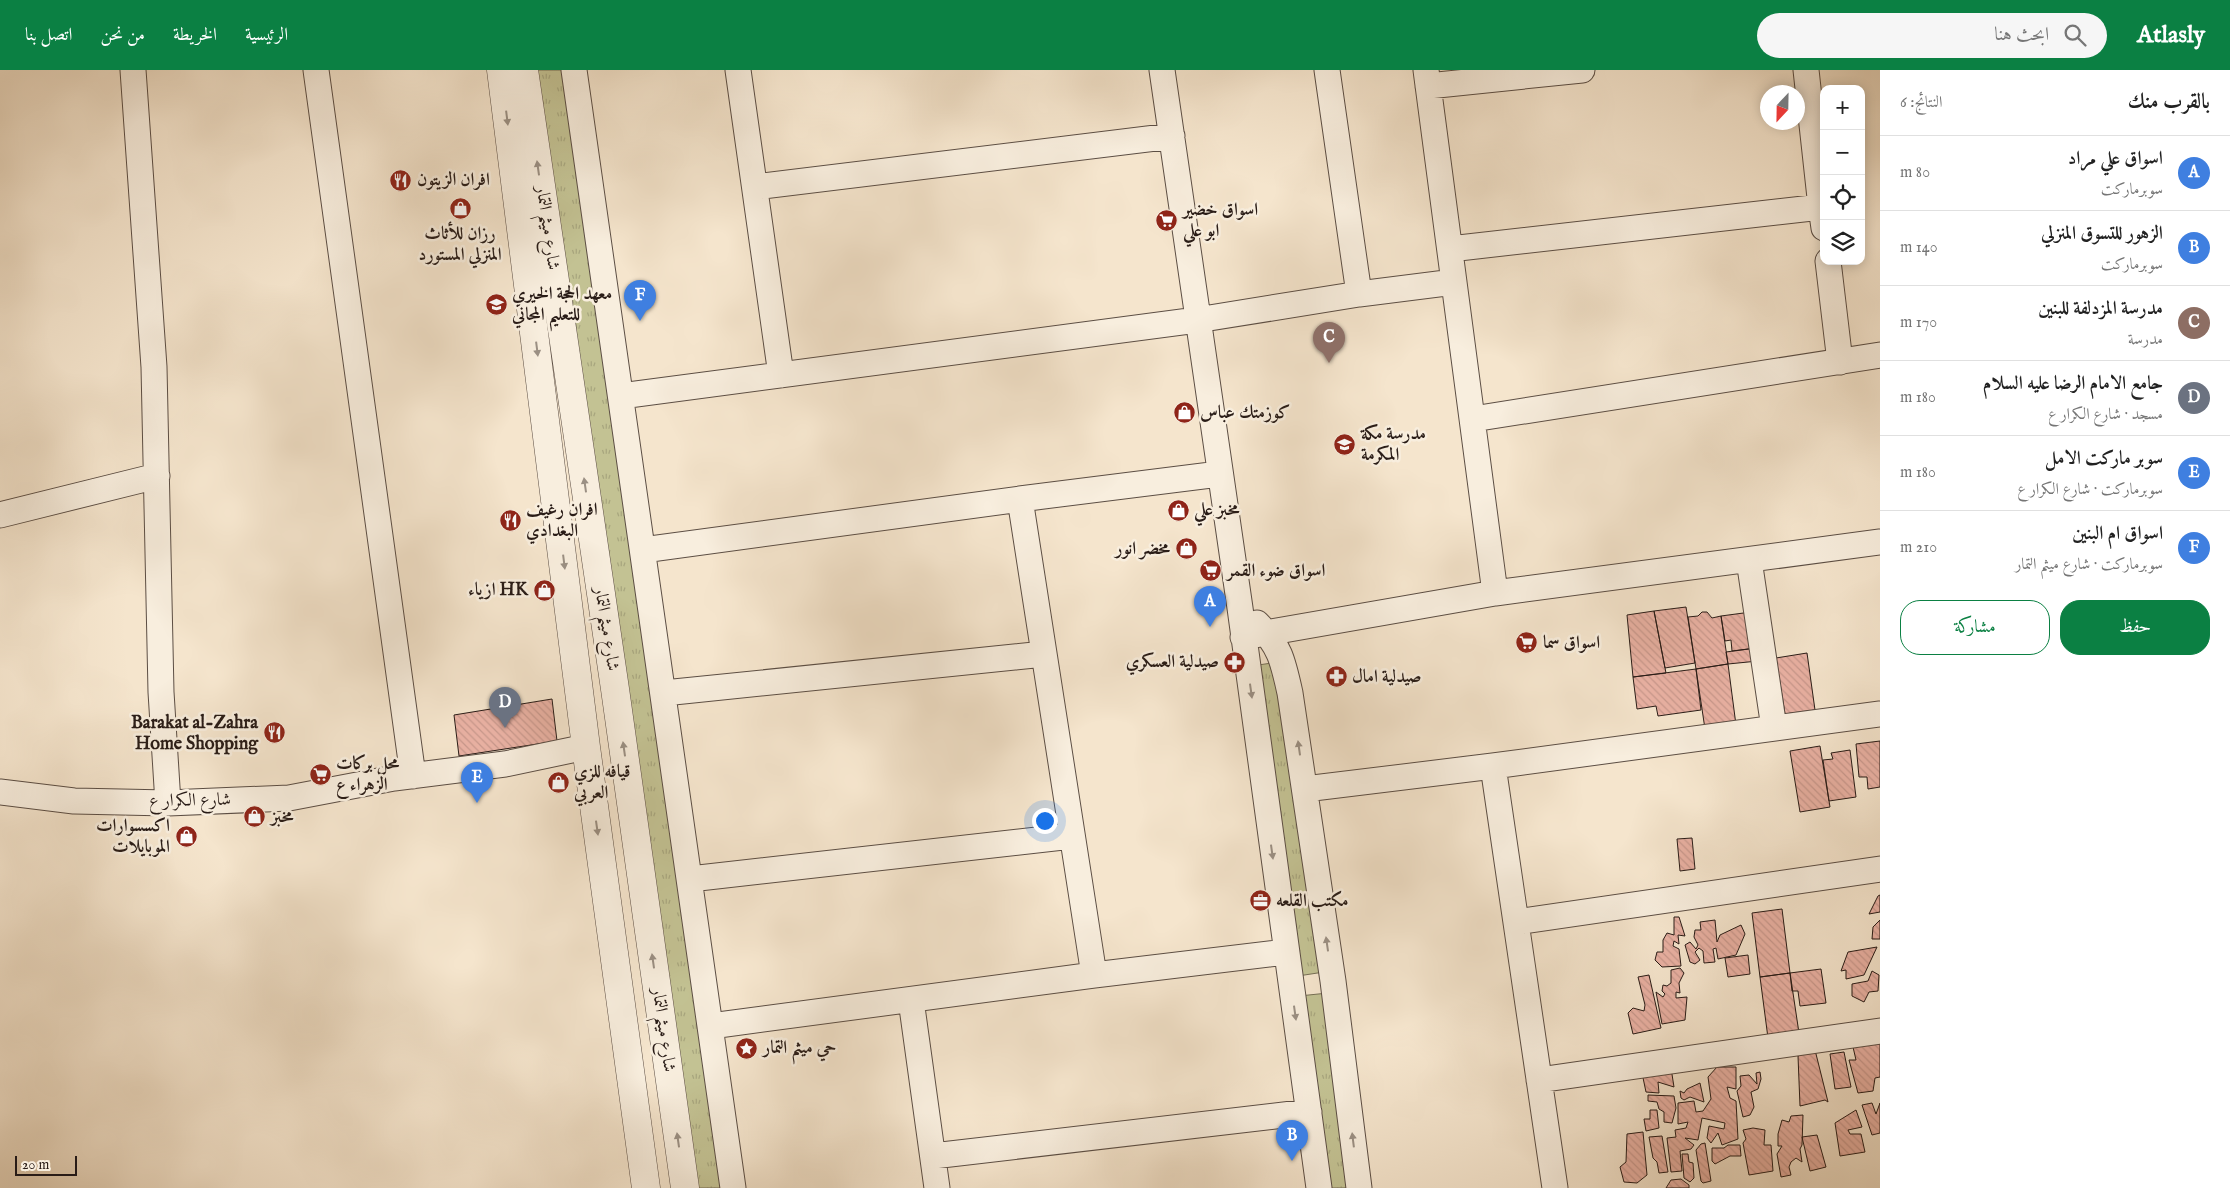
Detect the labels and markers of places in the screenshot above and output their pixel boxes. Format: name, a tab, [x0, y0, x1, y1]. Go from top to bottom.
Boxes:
restaurant icon: افران الزيتون	[389, 168, 413, 192]
place label: افران الزيتون	[417, 169, 490, 192]
shop icon: رزان للأثاث المنزلي المستورد	[448, 197, 472, 221]
place label: اسواق خضير ابو علي	[1181, 199, 1258, 248]
supermarket icon: اسواق خضير ابو علي	[1155, 208, 1179, 232]
place label: رزان للأثاث المنزلي المستورد	[418, 221, 502, 269]
pin: F	[624, 280, 656, 321]
place label: معهد الحجة الخيري للتعليم المجاني	[511, 283, 612, 332]
school or university icon: معهد الحجة الخيري للتعليم المجاني	[484, 292, 508, 316]
pin: C	[1313, 322, 1345, 363]
shop icon: كوزمتك عباس	[1172, 401, 1196, 425]
place label: كوزمتك عباس	[1200, 402, 1290, 425]
place label: مدرسة مكة المكرمة	[1360, 423, 1426, 467]
school or university icon: مدرسة مكة المكرمة	[1333, 432, 1357, 456]
shop icon: مخبز علي	[1166, 498, 1190, 522]
place label: افران رغيف البغدادي	[526, 499, 598, 545]
place label: مخبز علي	[1193, 499, 1240, 527]
restaurant icon: افران رغيف البغدادي	[498, 508, 522, 532]
shop icon: مخضر انور	[1174, 537, 1198, 561]
place label: مخضر انور	[1113, 538, 1171, 561]
supermarket icon: اسواق ضوء القمر	[1199, 559, 1223, 583]
place label: اسواق ضوء القمر	[1225, 560, 1326, 583]
shop icon: ازياء HK	[532, 578, 556, 602]
place label: ازياء HK	[468, 579, 529, 602]
pin: A	[1194, 586, 1226, 627]
supermarket icon: اسواق سما	[1515, 631, 1539, 655]
place label: اسواق سما	[1543, 632, 1600, 655]
pharmacy icon: صيدلية العسكري	[1223, 650, 1247, 674]
place label: صيدلية العسكري	[1126, 651, 1219, 676]
pharmacy icon: صيدلية امال	[1324, 665, 1348, 689]
place label: صيدلية امال	[1352, 666, 1422, 689]
pin: D	[489, 687, 521, 728]
place label: Barakat al-Zahra Home Shopping	[131, 712, 259, 756]
restaurant icon: Barakat al-Zahra Home Shopping	[262, 721, 286, 745]
place label: محل بركات الزهراء ع	[336, 753, 400, 799]
place label: قيافه للزي العربي	[573, 761, 631, 807]
supermarket icon: محل بركات الزهراء ع	[308, 762, 332, 786]
pin: E	[461, 762, 493, 803]
shop icon: قيافه للزي العربي	[546, 770, 570, 794]
shop icon: مخبز	[243, 805, 267, 829]
place label: مخبز	[269, 806, 295, 829]
place label: اكسسوارات الموبايلات	[96, 815, 170, 859]
shop icon: اكسسوارات الموبايلات	[174, 824, 198, 848]
office icon: مكتب القلعه	[1248, 889, 1272, 913]
place label: مكتب القلعه	[1276, 890, 1349, 913]
place icon: حي ميثم التمار	[735, 1036, 759, 1060]
place label: حي ميثم التمار	[761, 1037, 836, 1065]
pin: B	[1276, 1120, 1308, 1161]

